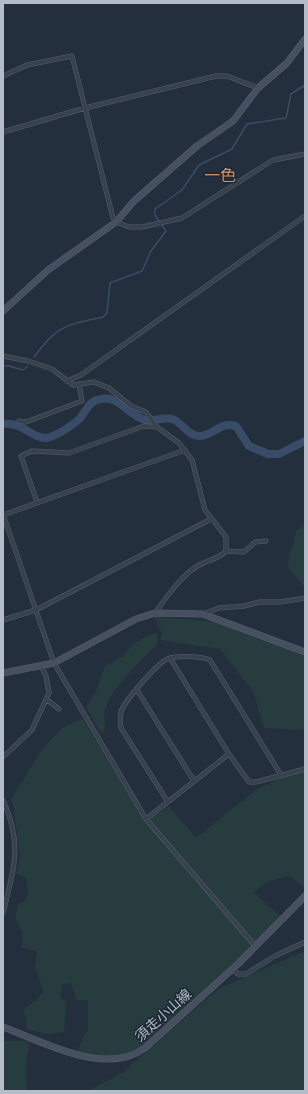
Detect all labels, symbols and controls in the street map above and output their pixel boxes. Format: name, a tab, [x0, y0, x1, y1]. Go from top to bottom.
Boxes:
district label: 一色	[204, 165, 236, 186]
street label: 須走小山線	[131, 985, 195, 1045]

